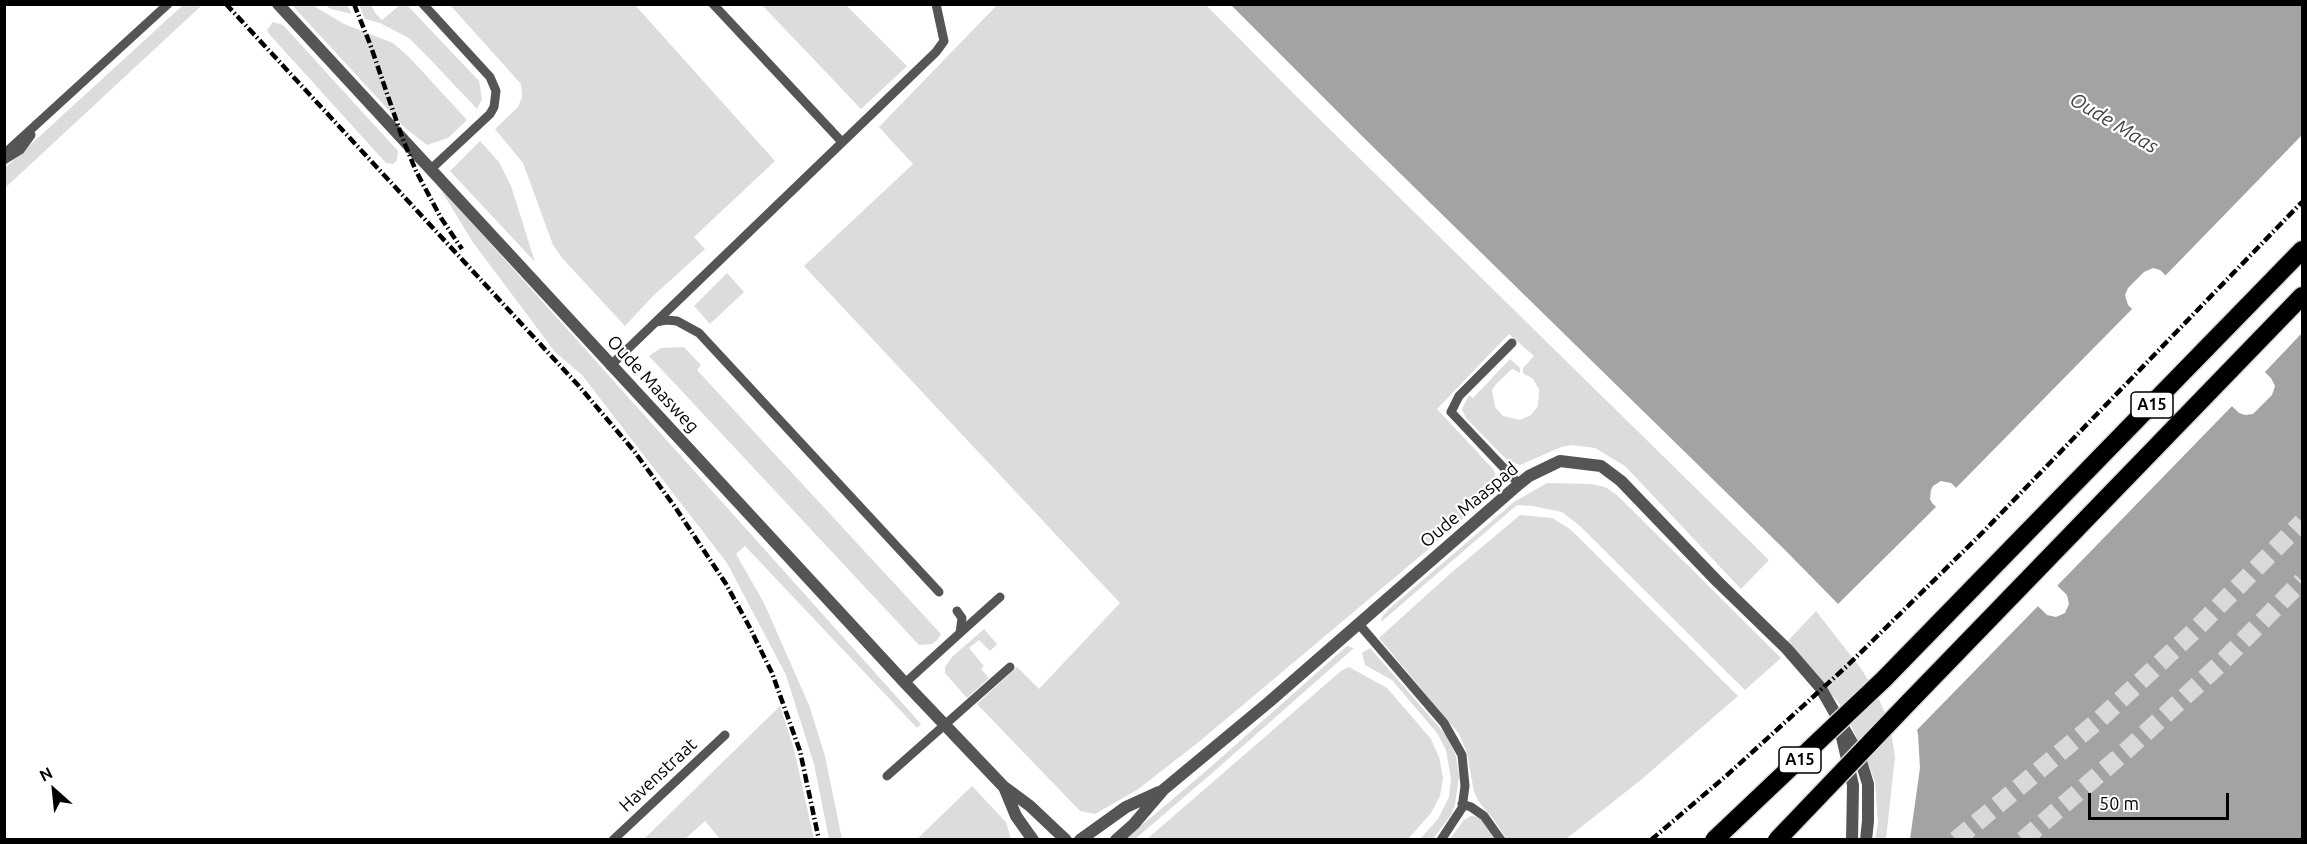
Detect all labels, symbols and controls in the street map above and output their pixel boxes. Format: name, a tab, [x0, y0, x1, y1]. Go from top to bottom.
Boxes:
water label: Oude Maas	[2066, 87, 2162, 159]
street label: Oude Maasweg	[602, 331, 704, 437]
road number: A15	[2131, 392, 2173, 418]
street label: Oude Maaspad	[1416, 458, 1522, 552]
street label: Havenstraat	[615, 734, 701, 816]
road number: A15	[1779, 747, 1821, 773]
north arrow	[24, 760, 84, 820]
text: N	[36, 763, 55, 785]
scale bar	[2091, 781, 2232, 819]
text: 50 m	[2099, 793, 2139, 813]

